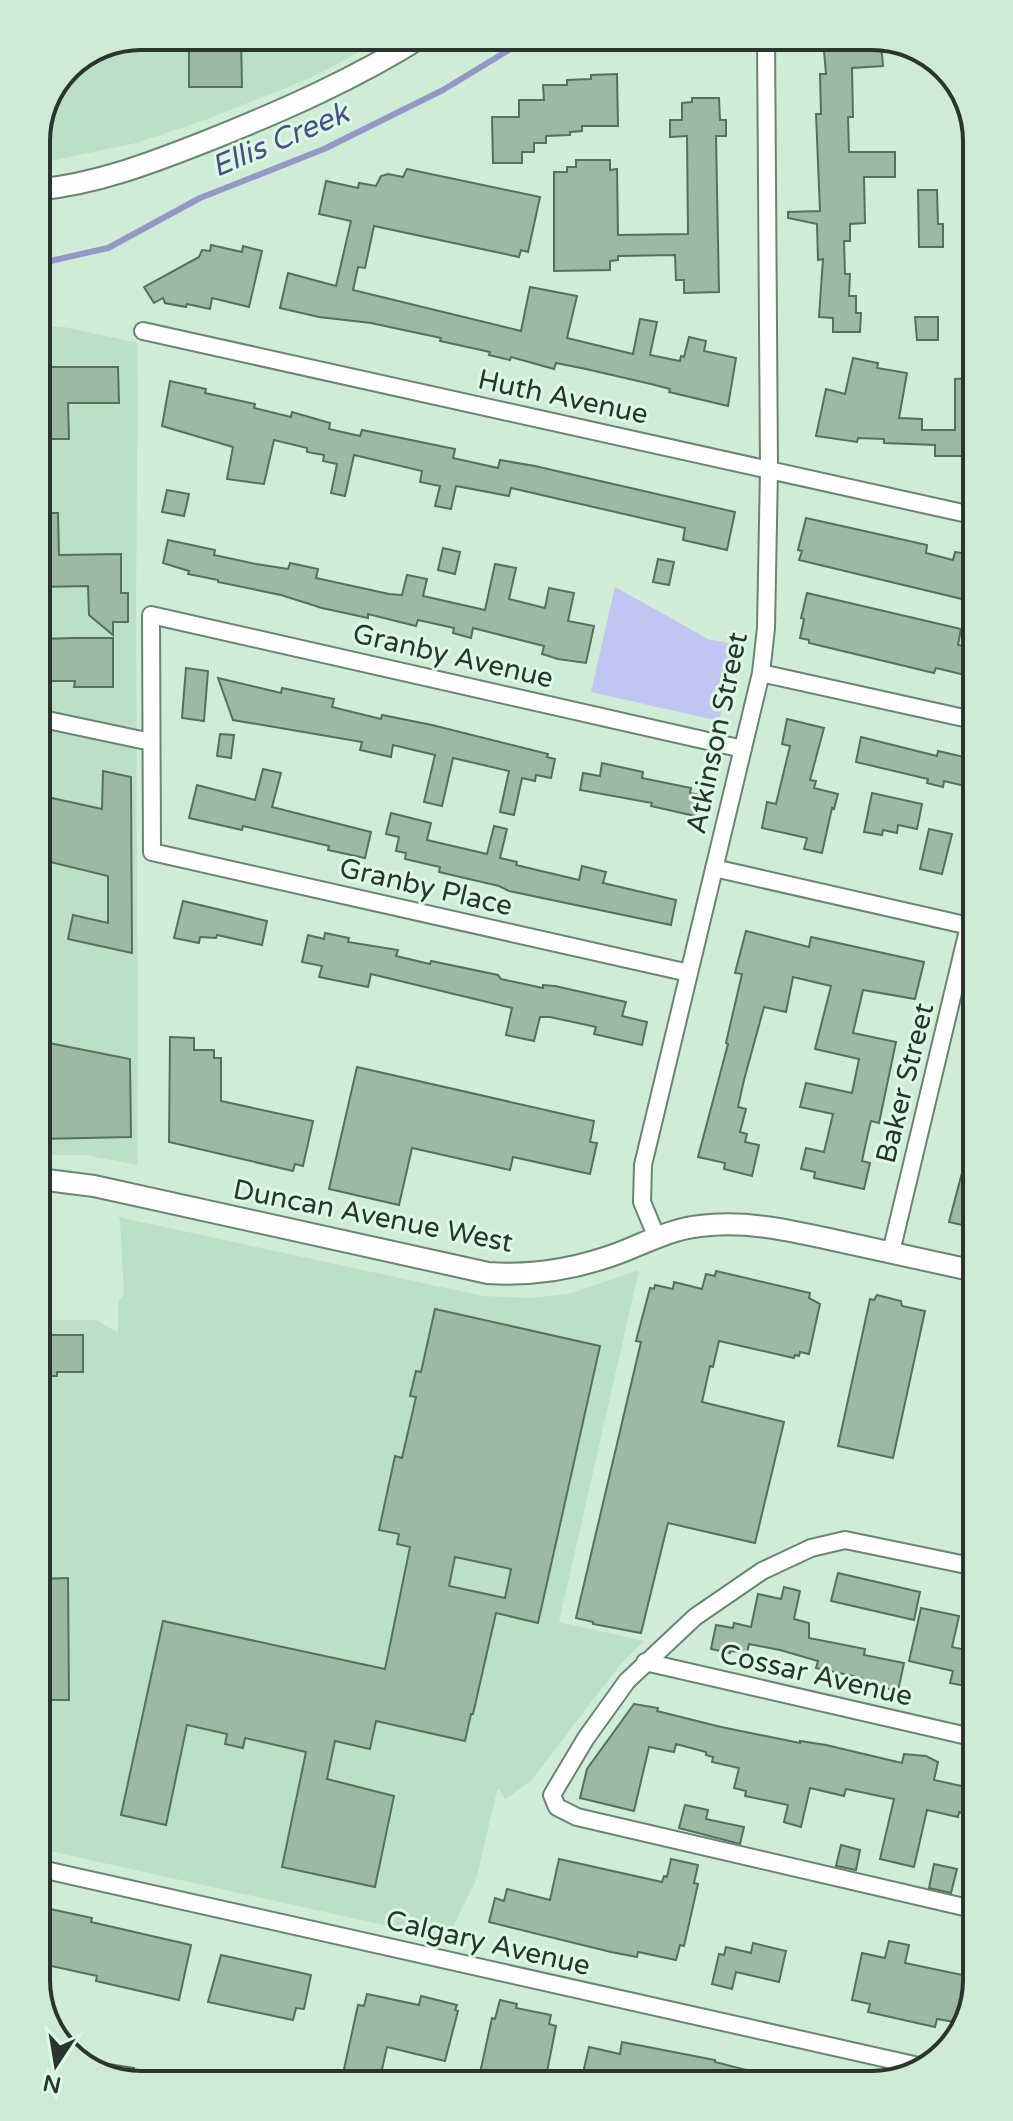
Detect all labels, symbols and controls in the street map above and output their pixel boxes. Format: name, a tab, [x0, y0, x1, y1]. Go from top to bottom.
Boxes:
water label: Ellis Creek	[206, 93, 357, 186]
street label: Huth Avenue	[475, 362, 651, 432]
street label: Granby Avenue	[349, 616, 557, 696]
street label: Atkinson Street	[679, 629, 755, 837]
street label: Granby Place	[336, 851, 516, 923]
street label: Baker Street	[869, 999, 941, 1167]
street label: Duncan Avenue West	[230, 1172, 516, 1260]
street label: Cossar Avenue	[716, 1636, 916, 1714]
street label: Calgary Avenue	[382, 1903, 594, 1983]
north arrow	[16, 2025, 96, 2105]
text: N	[41, 2069, 63, 2098]

